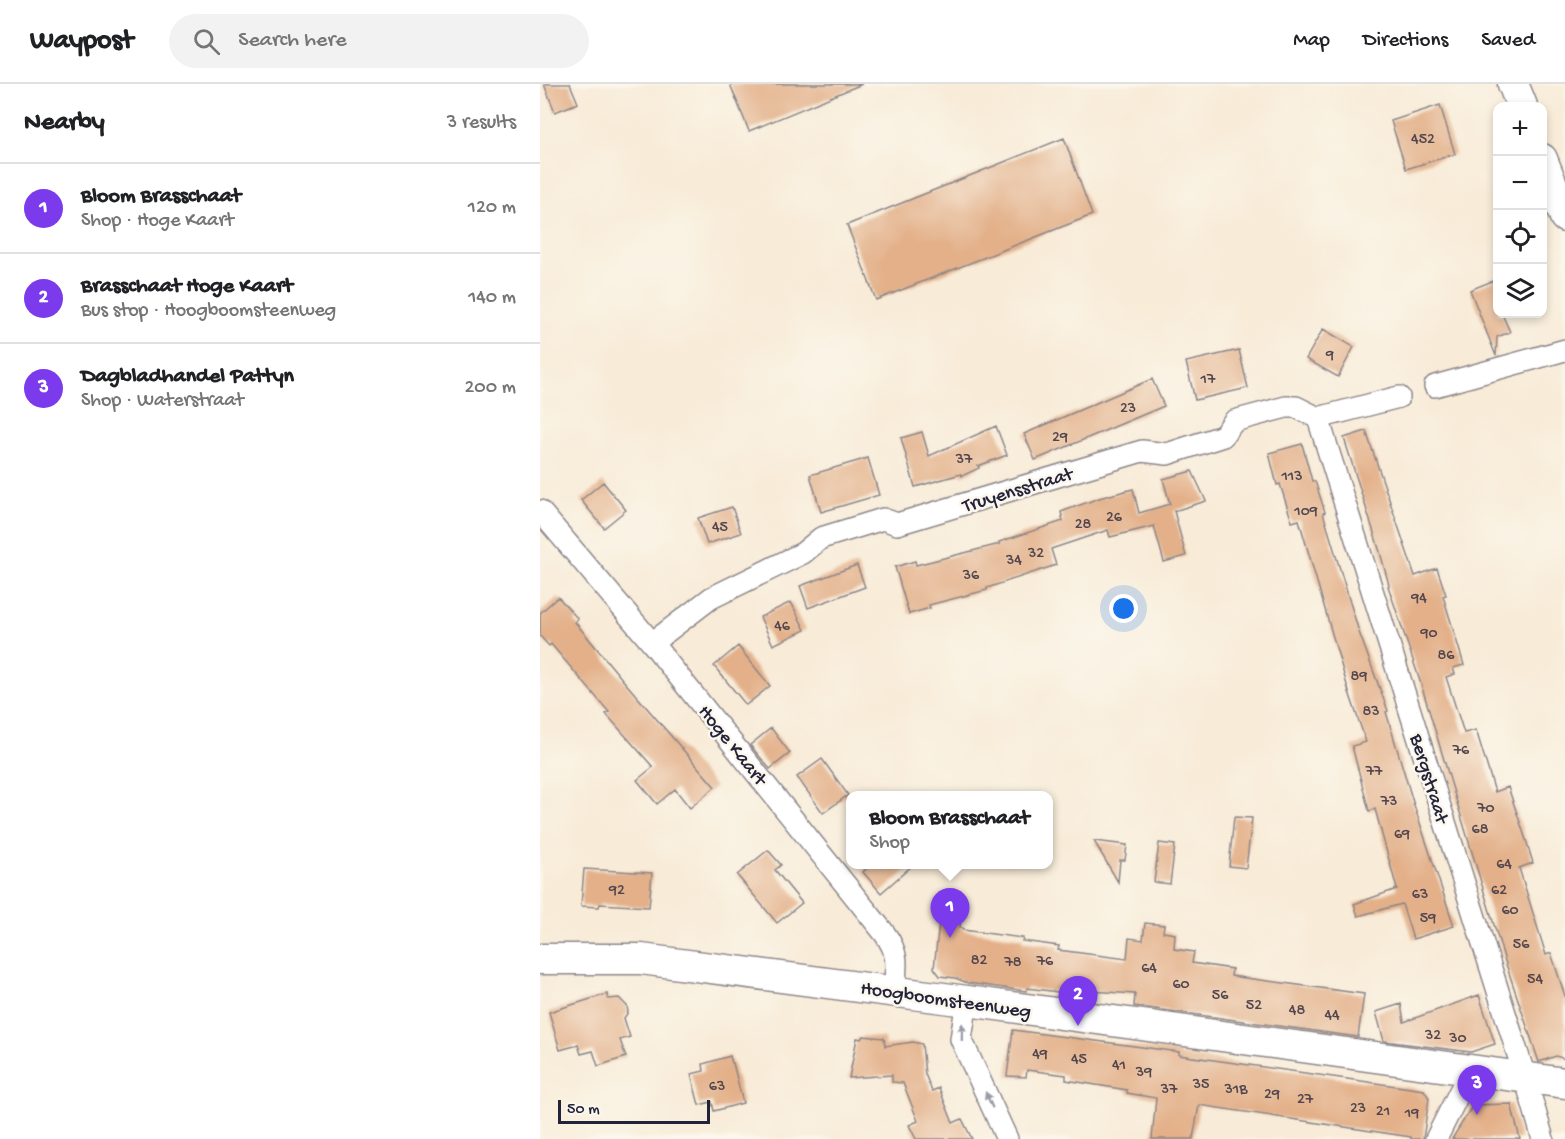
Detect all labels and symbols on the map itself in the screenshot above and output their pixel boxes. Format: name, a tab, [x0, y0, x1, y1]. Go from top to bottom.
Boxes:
house number: 452	[1411, 131, 1435, 150]
house number: 9	[1325, 347, 1334, 366]
house number: 17	[1200, 371, 1216, 390]
house number: 23	[1120, 400, 1136, 419]
house number: 29	[1052, 429, 1068, 448]
house number: 37	[955, 451, 973, 470]
street label: Truyensstraat	[959, 463, 1078, 519]
house number: 113	[1280, 468, 1303, 487]
house number: 109	[1293, 503, 1318, 522]
house number: 26	[1106, 509, 1123, 528]
house number: 28	[1075, 516, 1092, 535]
house number: 45	[712, 519, 728, 538]
house number: 32	[1027, 545, 1044, 564]
house number: 34	[1005, 552, 1022, 571]
house number: 36	[962, 567, 980, 586]
house number: 94	[1410, 590, 1427, 609]
your location	[1109, 594, 1138, 623]
house number: 46	[774, 618, 791, 637]
house number: 90	[1419, 625, 1438, 644]
house number: 86	[1438, 647, 1455, 666]
house number: 89	[1351, 668, 1367, 687]
street label: Hoge Kaart	[692, 701, 772, 792]
house number: 83	[1362, 703, 1380, 722]
street label: Bergstraat	[1403, 731, 1453, 828]
house number: 76	[1452, 742, 1470, 761]
house number: 77	[1365, 763, 1383, 782]
house number: 73	[1380, 793, 1397, 812]
house number: 70	[1476, 800, 1495, 819]
house number: 68	[1472, 821, 1489, 840]
house number: 69	[1394, 826, 1410, 845]
house number: 64	[1496, 856, 1512, 875]
house number: 92	[608, 882, 625, 901]
house number: 62	[1491, 882, 1507, 901]
house number: 63	[1412, 886, 1428, 905]
pin: 1	[930, 888, 970, 938]
house number: 60	[1501, 902, 1519, 921]
house number: 59	[1420, 910, 1436, 929]
house number: 56	[1513, 936, 1530, 955]
house number: 82	[971, 952, 987, 971]
house number: 76	[1036, 953, 1054, 972]
house number: 78	[1003, 954, 1022, 973]
house number: 64	[1141, 960, 1157, 979]
house number: 54	[1527, 971, 1543, 990]
pin: 2	[1058, 976, 1098, 1026]
house number: 60	[1172, 976, 1190, 995]
street label: Hoogboomsteenweg	[859, 978, 1032, 1025]
house number: 56	[1212, 987, 1229, 1006]
house number: 52	[1246, 997, 1262, 1016]
house number: 48	[1289, 1002, 1305, 1021]
house number: 44	[1324, 1007, 1340, 1026]
one-way arrow	[958, 1023, 967, 1042]
house number: 32	[1424, 1027, 1441, 1046]
house number: 30	[1448, 1030, 1467, 1049]
house number: 49	[1032, 1046, 1048, 1065]
house number: 45	[1071, 1051, 1087, 1070]
house number: 41	[1112, 1057, 1126, 1076]
house number: 39	[1135, 1064, 1152, 1083]
pin: 3	[1458, 1066, 1496, 1115]
house number: 35	[1192, 1076, 1209, 1095]
house number: 63	[709, 1078, 725, 1097]
house number: 37	[1160, 1081, 1178, 1100]
house number: 31B	[1224, 1081, 1248, 1100]
house number: 29	[1264, 1086, 1280, 1105]
house number: 27	[1297, 1091, 1314, 1110]
one-way arrow	[985, 1092, 994, 1109]
scale bar	[558, 1097, 710, 1124]
house number: 23	[1350, 1100, 1366, 1119]
house number: 21	[1376, 1103, 1390, 1122]
house number: 19	[1404, 1105, 1419, 1124]

